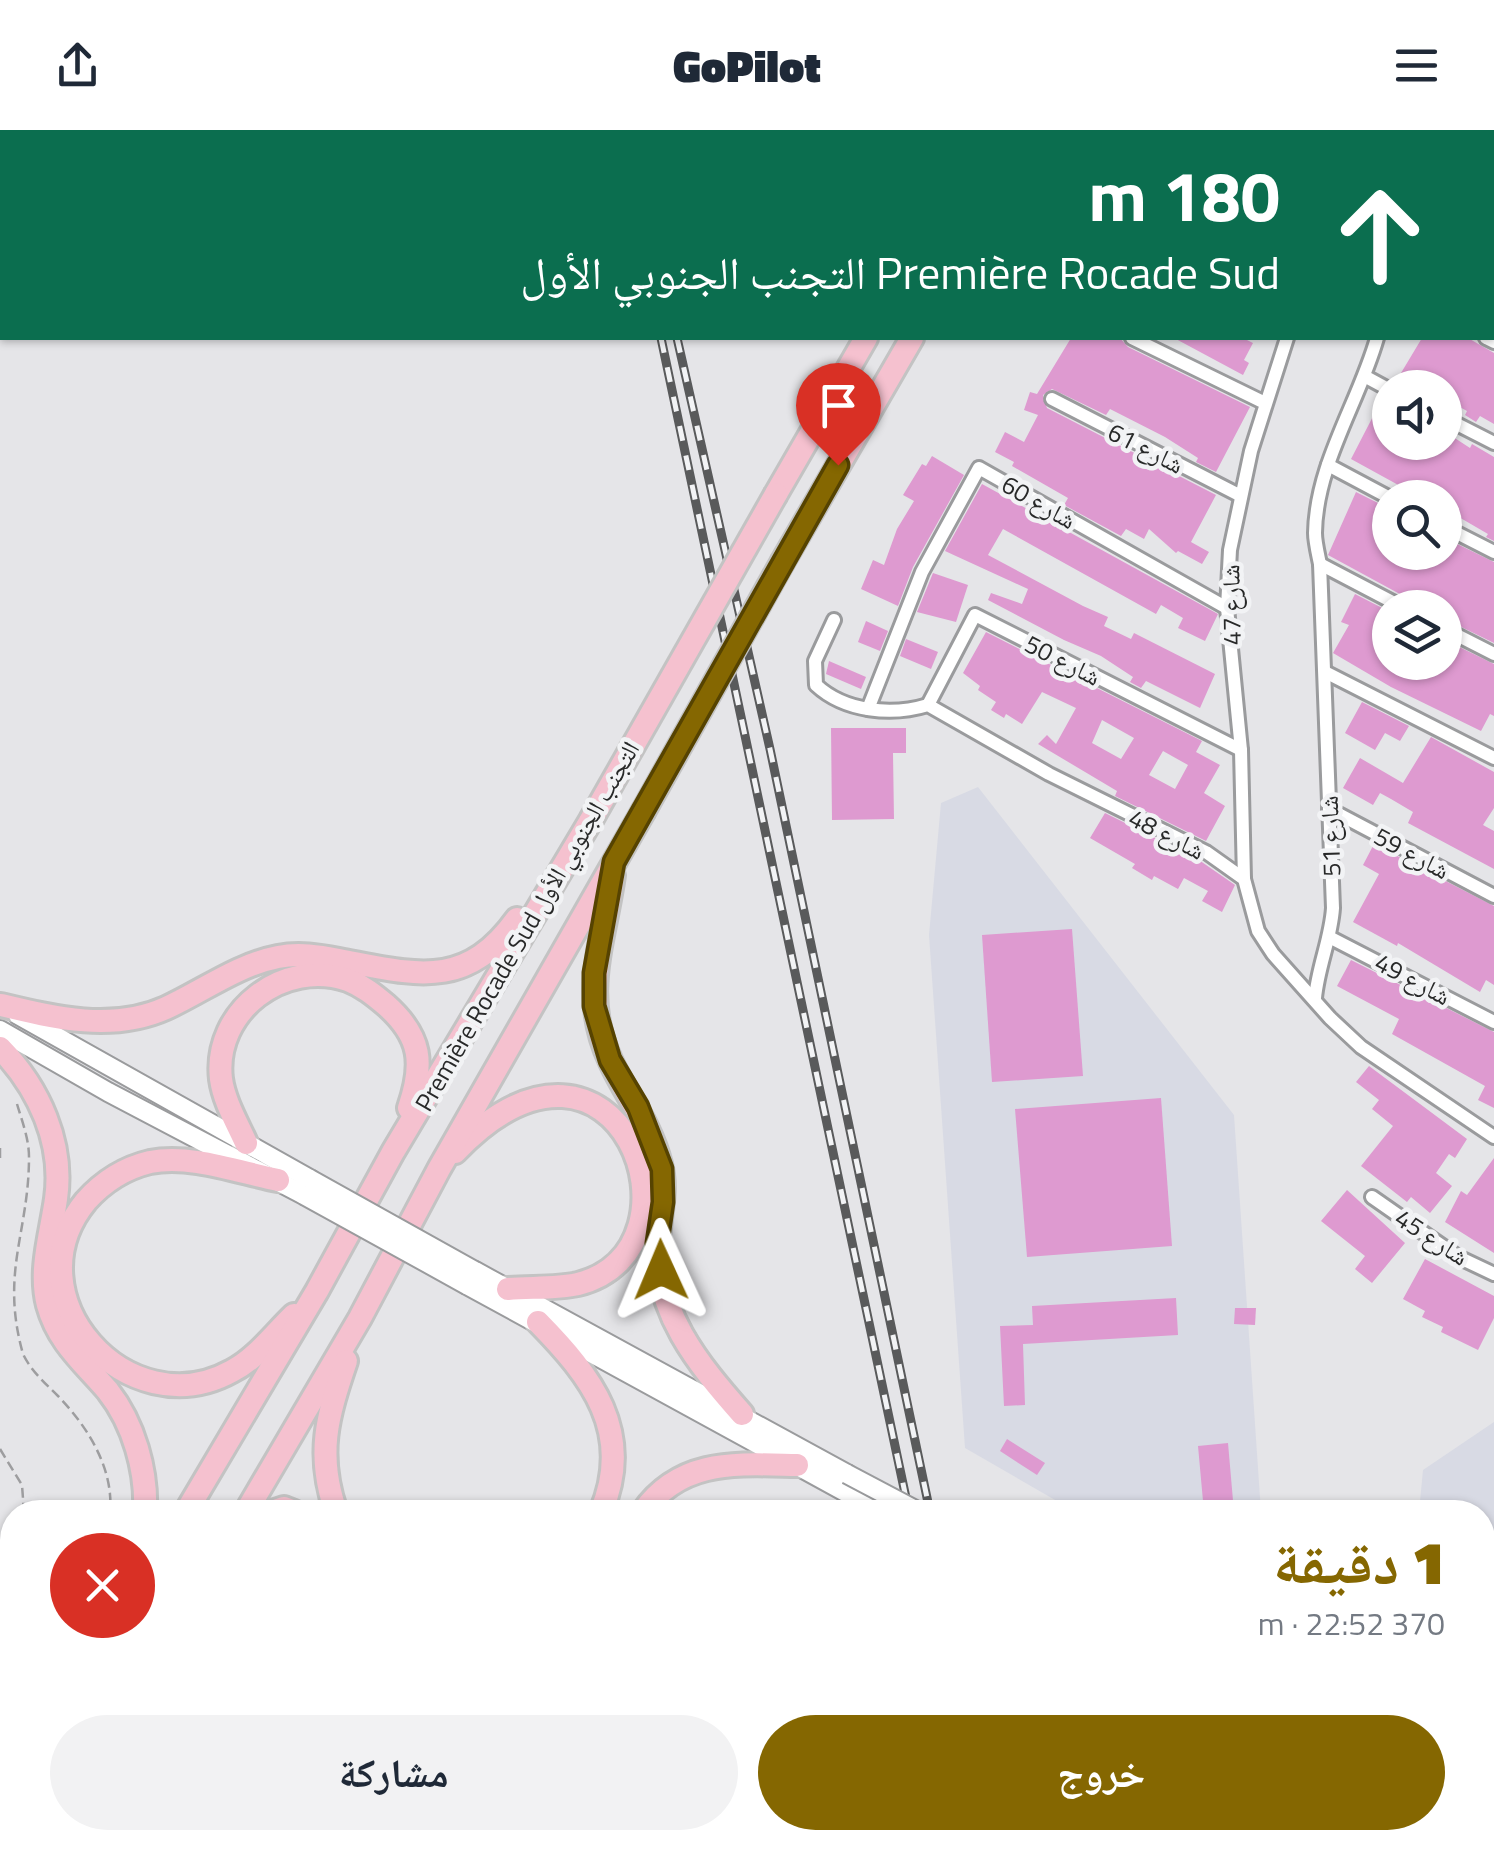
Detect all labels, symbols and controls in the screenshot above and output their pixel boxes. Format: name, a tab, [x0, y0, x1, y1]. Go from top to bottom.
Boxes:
text: GoPilot	[673, 31, 821, 99]
icon: share	[50, 38, 105, 93]
icon: menu	[1389, 38, 1444, 93]
text: 180 m	[1088, 142, 1280, 248]
icon: ahead	[1315, 170, 1445, 300]
text: Première Rocade Sud التجنب الجنوبي الأول	[520, 238, 1280, 306]
pin	[796, 363, 881, 466]
map controls	[1372, 370, 1462, 680]
button: sound	[1372, 370, 1462, 460]
icon: arrive	[811, 378, 866, 433]
street label: شارع 61	[1101, 413, 1191, 483]
street label: شارع 60	[994, 465, 1084, 539]
button: search	[1372, 480, 1462, 570]
street label: شارع 47	[1211, 564, 1251, 646]
button: layers	[1372, 590, 1462, 680]
street label: شارع 50	[1018, 625, 1108, 695]
street label: Première Rocade Sud التجنب الجنوبي الأول	[405, 734, 650, 1119]
street label: شارع 51	[1310, 795, 1350, 877]
street label: شارع 48	[1122, 799, 1212, 869]
street label: شارع 59	[1367, 817, 1457, 889]
street label: شارع 49	[1368, 943, 1458, 1015]
street label: شارع 45	[1388, 1199, 1476, 1275]
position arrow	[609, 1218, 713, 1322]
text: 1 دقيقة	[1273, 1516, 1445, 1607]
button: close	[50, 1533, 155, 1638]
text: 370 m · 22:52	[1258, 1599, 1445, 1647]
button: مشاركة	[50, 1715, 738, 1830]
button: خروج	[758, 1715, 1445, 1830]

